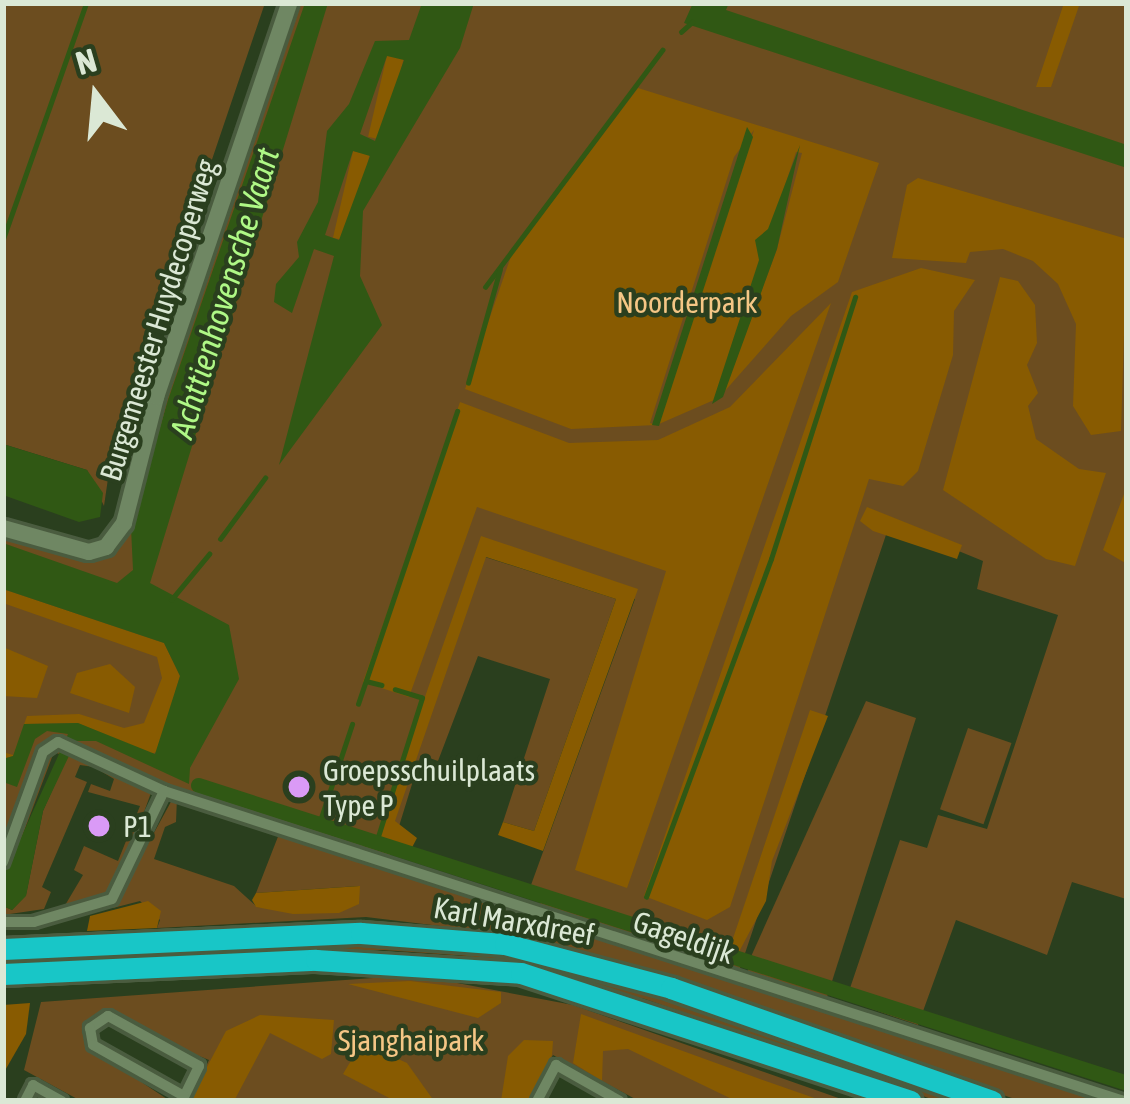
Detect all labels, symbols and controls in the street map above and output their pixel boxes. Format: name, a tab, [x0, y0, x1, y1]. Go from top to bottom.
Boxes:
north arrow	[36, 36, 156, 156]
text: N	[71, 40, 101, 82]
water label: Achttienhovensche Vaart	[162, 143, 288, 443]
street label: Burgemeester Huydecoperweg	[92, 155, 224, 485]
park label: Noorderpark	[616, 284, 758, 320]
place label: Groepsschuilplaats Type P	[323, 752, 535, 822]
marker: Groepsschuilplaats Type P	[286, 774, 312, 800]
place label: P1	[123, 808, 152, 844]
marker: P1	[86, 813, 112, 839]
street label: Karl Marxdreef	[431, 889, 597, 953]
street label: Gageldijk	[629, 903, 739, 971]
park label: Sjanghaipark	[338, 1022, 484, 1058]

